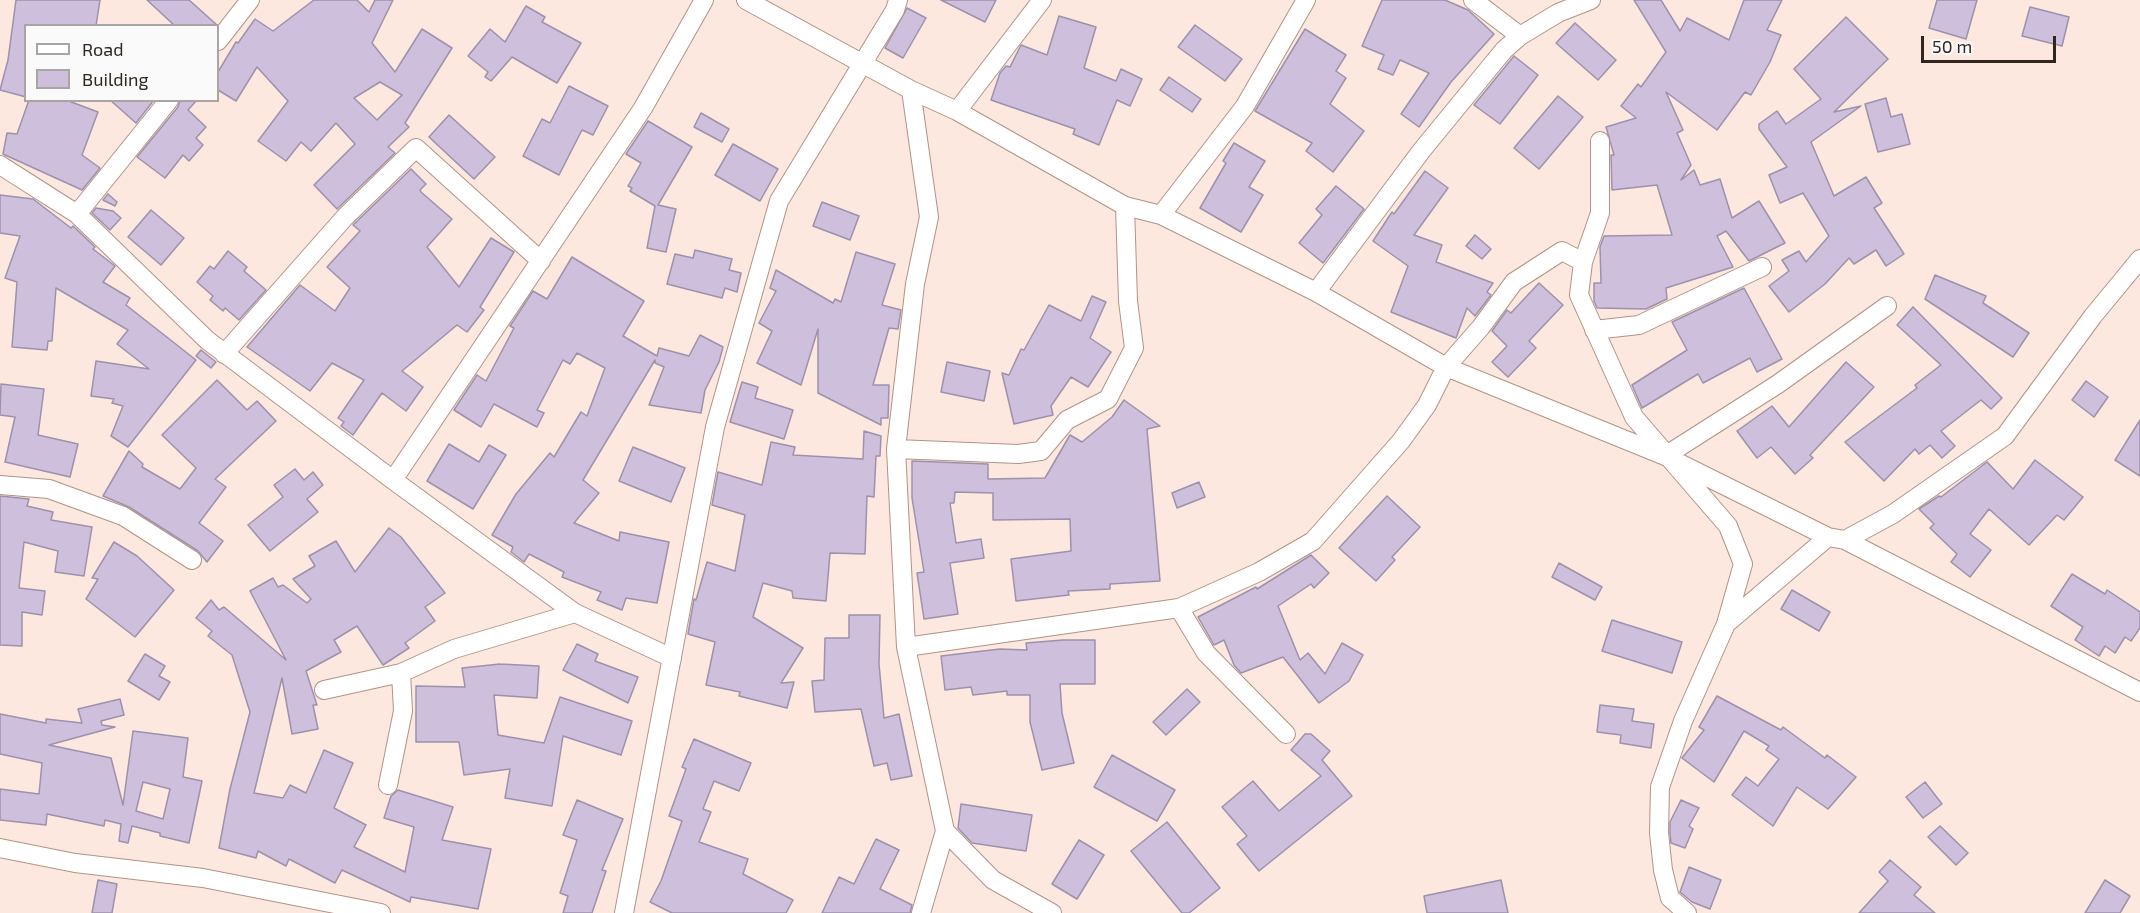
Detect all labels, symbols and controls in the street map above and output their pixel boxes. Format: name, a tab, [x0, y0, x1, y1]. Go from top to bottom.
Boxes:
legend	[24, 24, 219, 102]
scale bar	[1924, 24, 2059, 62]
text: 50 m	[1932, 35, 1972, 57]
text: Road	[82, 38, 123, 60]
text: Building	[82, 68, 149, 90]

